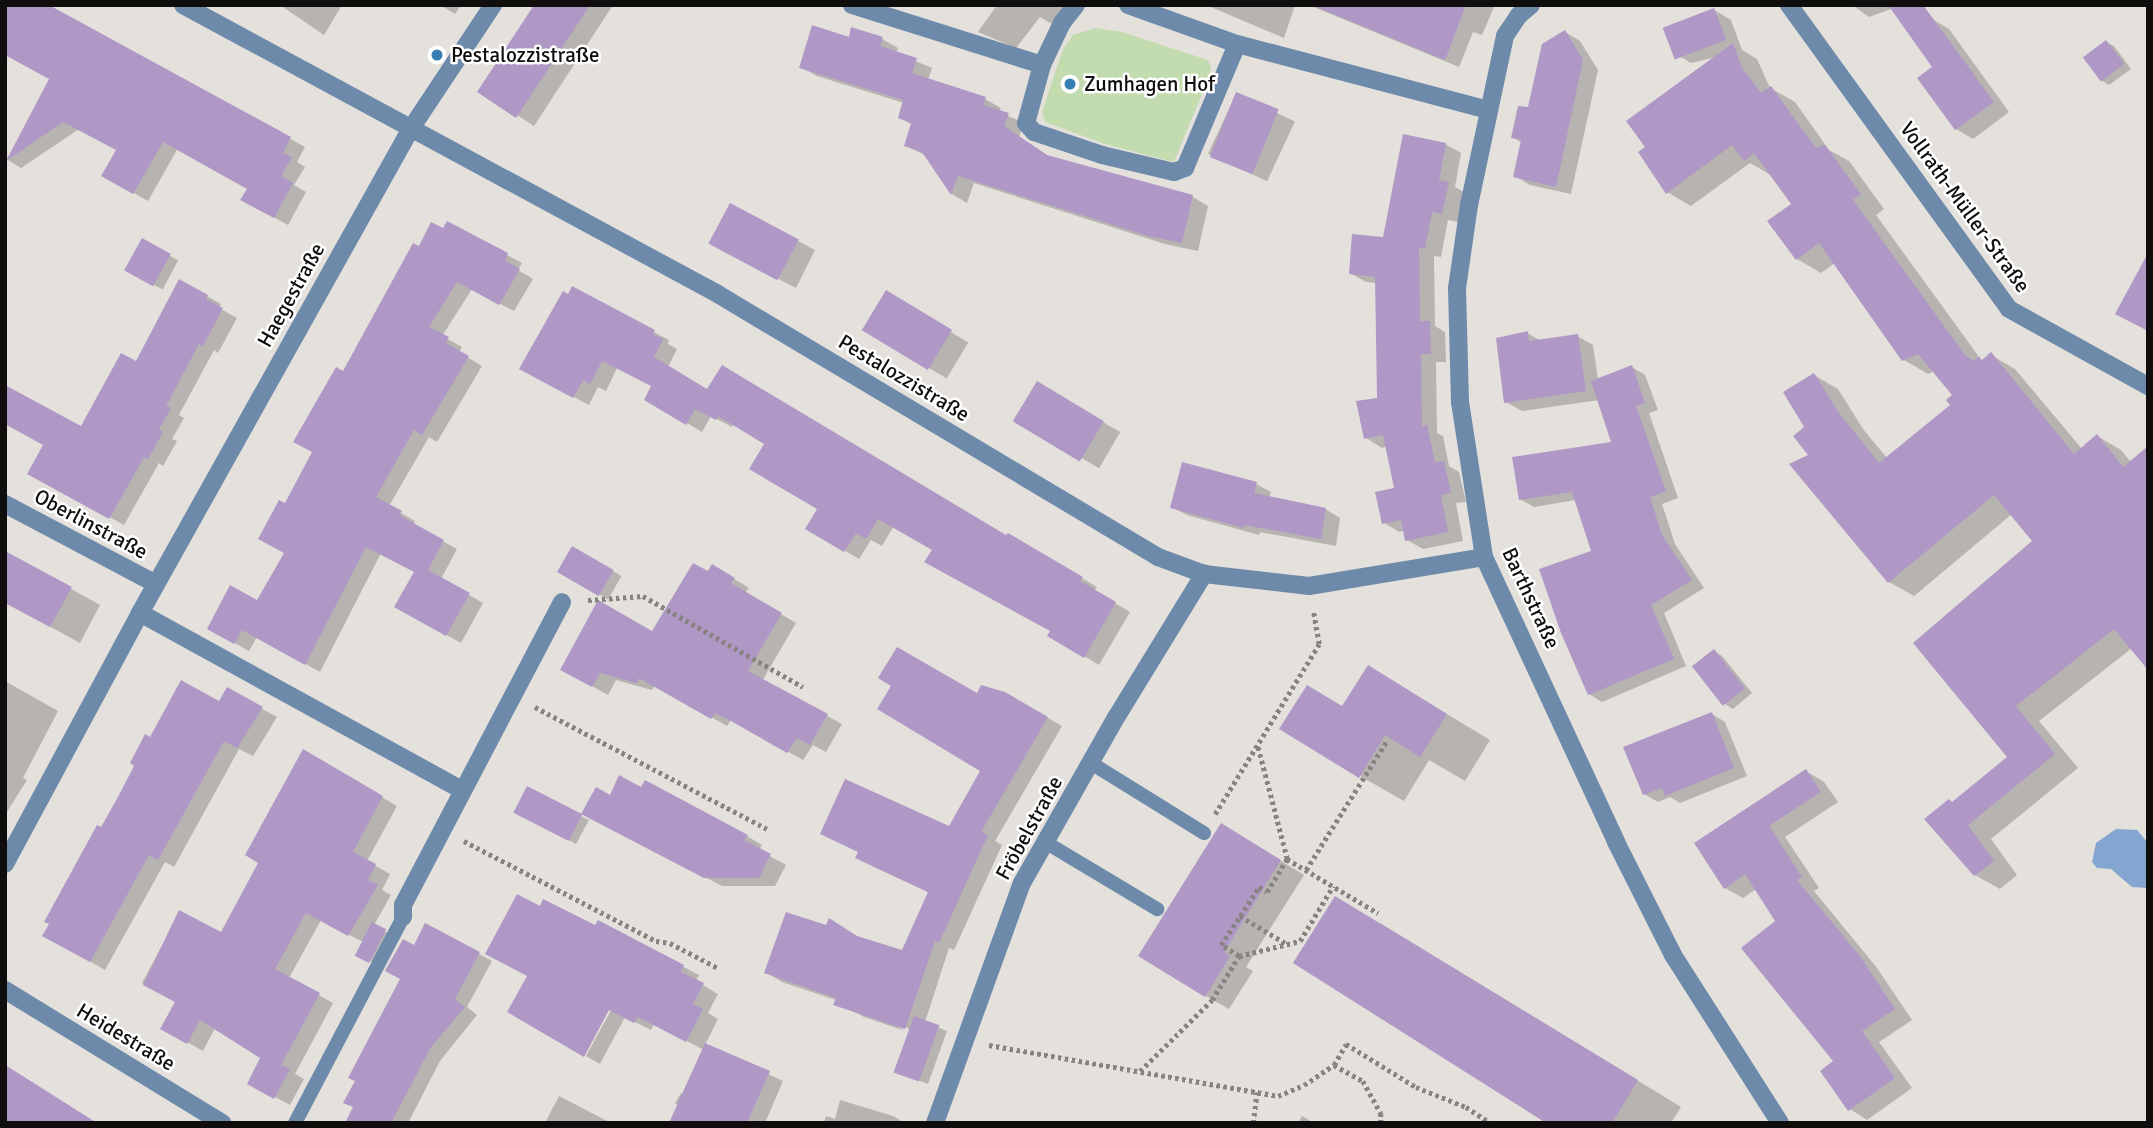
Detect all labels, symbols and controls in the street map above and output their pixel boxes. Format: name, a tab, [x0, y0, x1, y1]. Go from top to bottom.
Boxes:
place label: Pestalozzistraße	[451, 42, 599, 68]
marker: Pestalozzistraße	[429, 47, 445, 63]
place label: Zumhagen Hof	[1084, 71, 1215, 97]
marker: Zumhagen Hof	[1062, 76, 1078, 92]
street label: Vollrath-Müller-Straße	[1895, 117, 2035, 297]
street label: Haegestraße	[252, 238, 330, 352]
street label: Pestalozzistraße	[834, 329, 974, 427]
street label: Oberlinstraße	[30, 484, 152, 564]
street label: Barthstraße	[1497, 543, 1565, 653]
street label: Fröbelstraße	[990, 772, 1068, 884]
street label: Heidestraße	[72, 998, 180, 1076]

